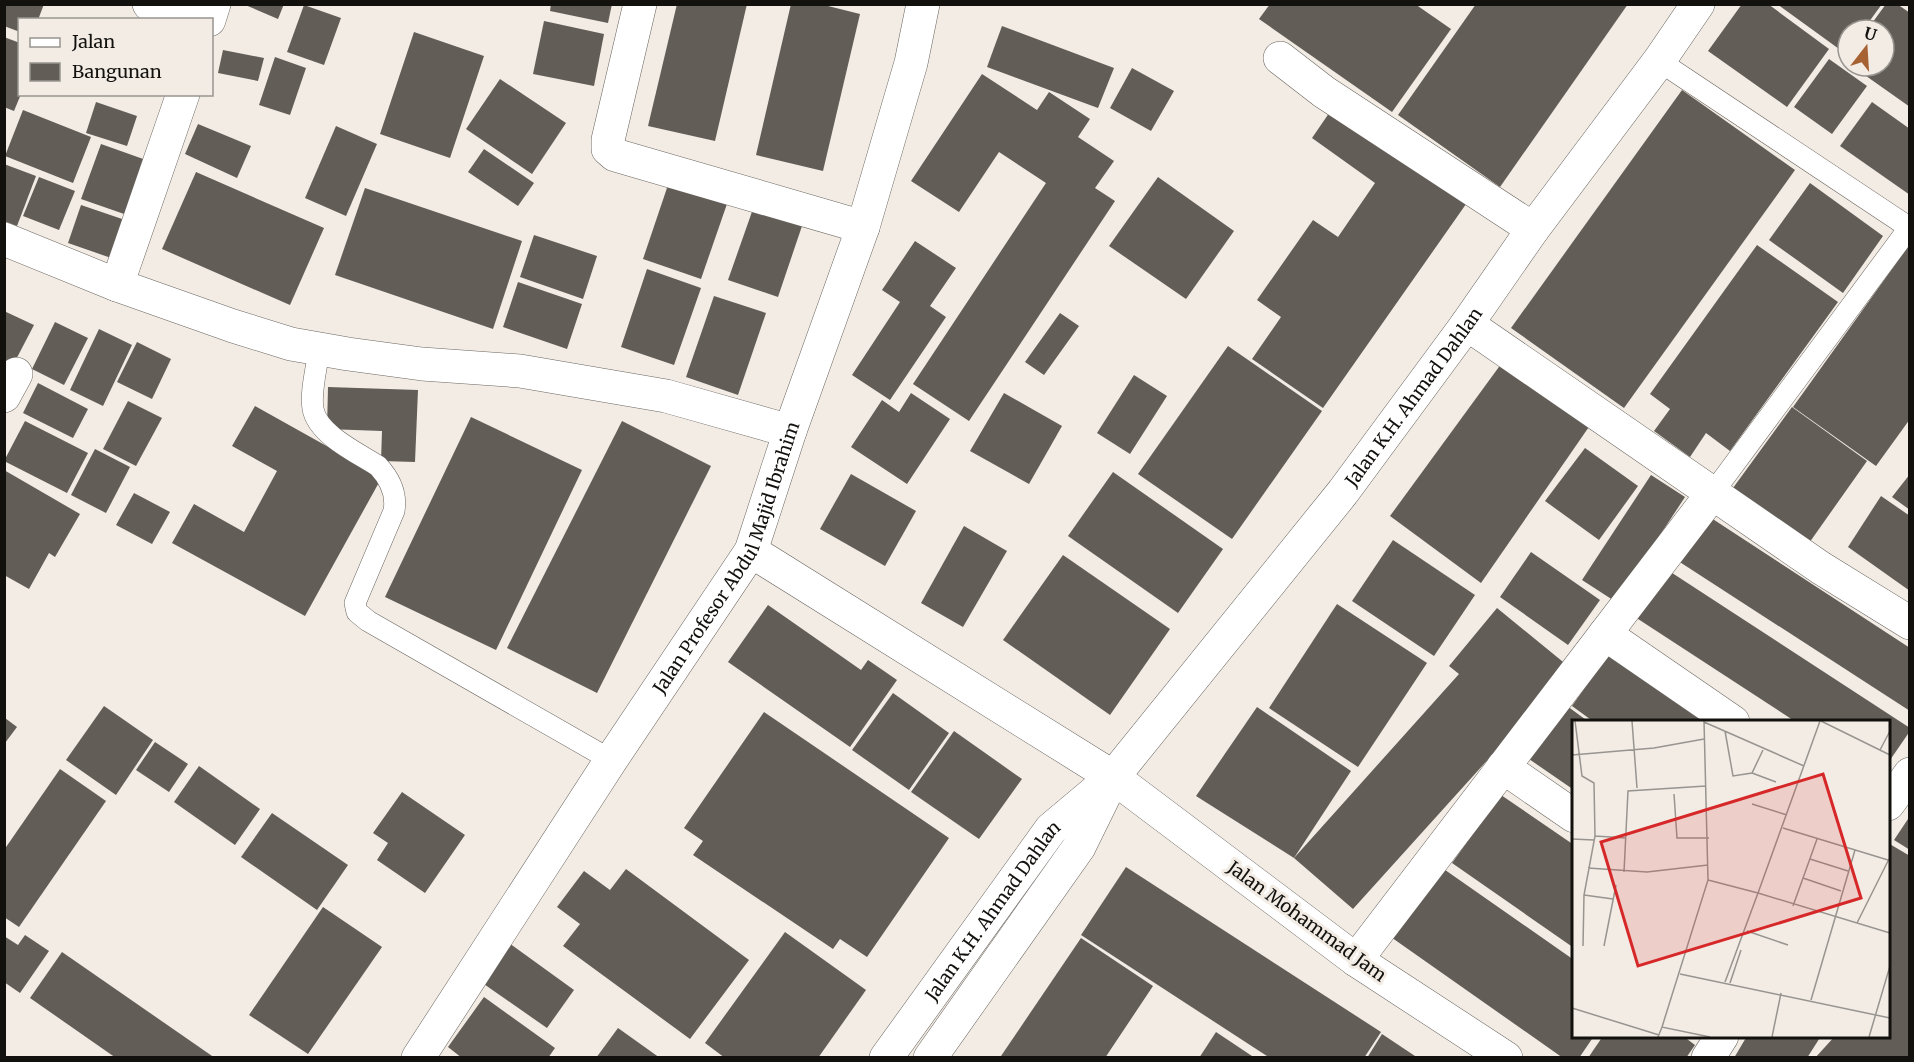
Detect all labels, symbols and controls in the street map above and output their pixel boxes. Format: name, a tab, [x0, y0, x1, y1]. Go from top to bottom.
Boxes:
legend	[18, 18, 213, 96]
north arrow	[1836, 18, 1896, 78]
text: U	[1862, 22, 1879, 45]
text: Jalan	[71, 30, 115, 53]
text: Bangunan	[72, 60, 162, 83]
street label: Jalan K.H. Ahmad Dahlan	[1339, 303, 1487, 492]
street label: Jalan Profesor Abdul Majid Ibrahim	[647, 418, 804, 698]
inset map	[1572, 720, 1890, 1038]
street label: Jalan K.H. Ahmad Dahlan	[919, 815, 1065, 1006]
street label: Jalan Mohammad Jam	[1222, 855, 1391, 987]

